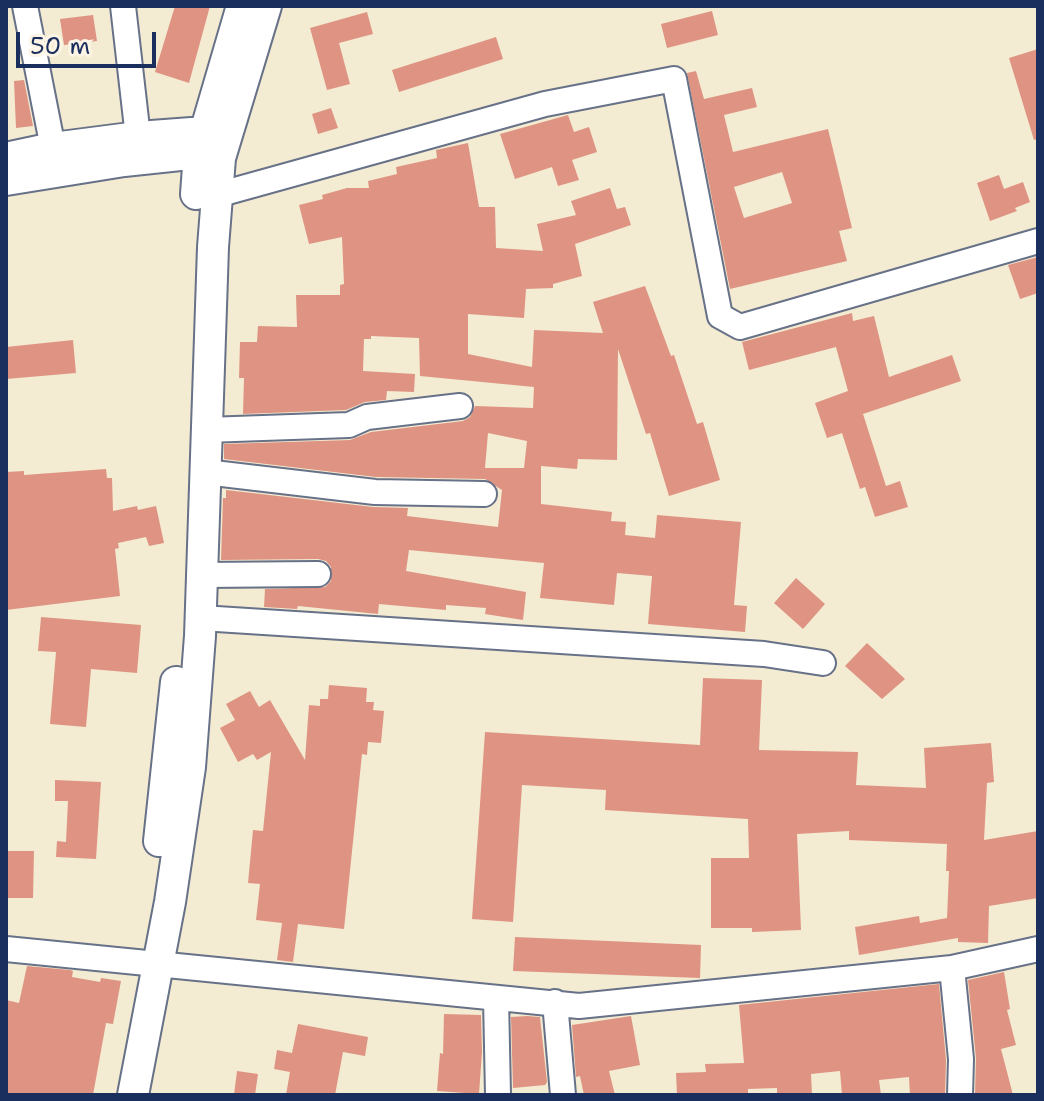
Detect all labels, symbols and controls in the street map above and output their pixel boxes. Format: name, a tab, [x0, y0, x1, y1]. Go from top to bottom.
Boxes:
scale bar	[20, 16, 160, 66]
text: 50 m	[30, 30, 90, 62]

